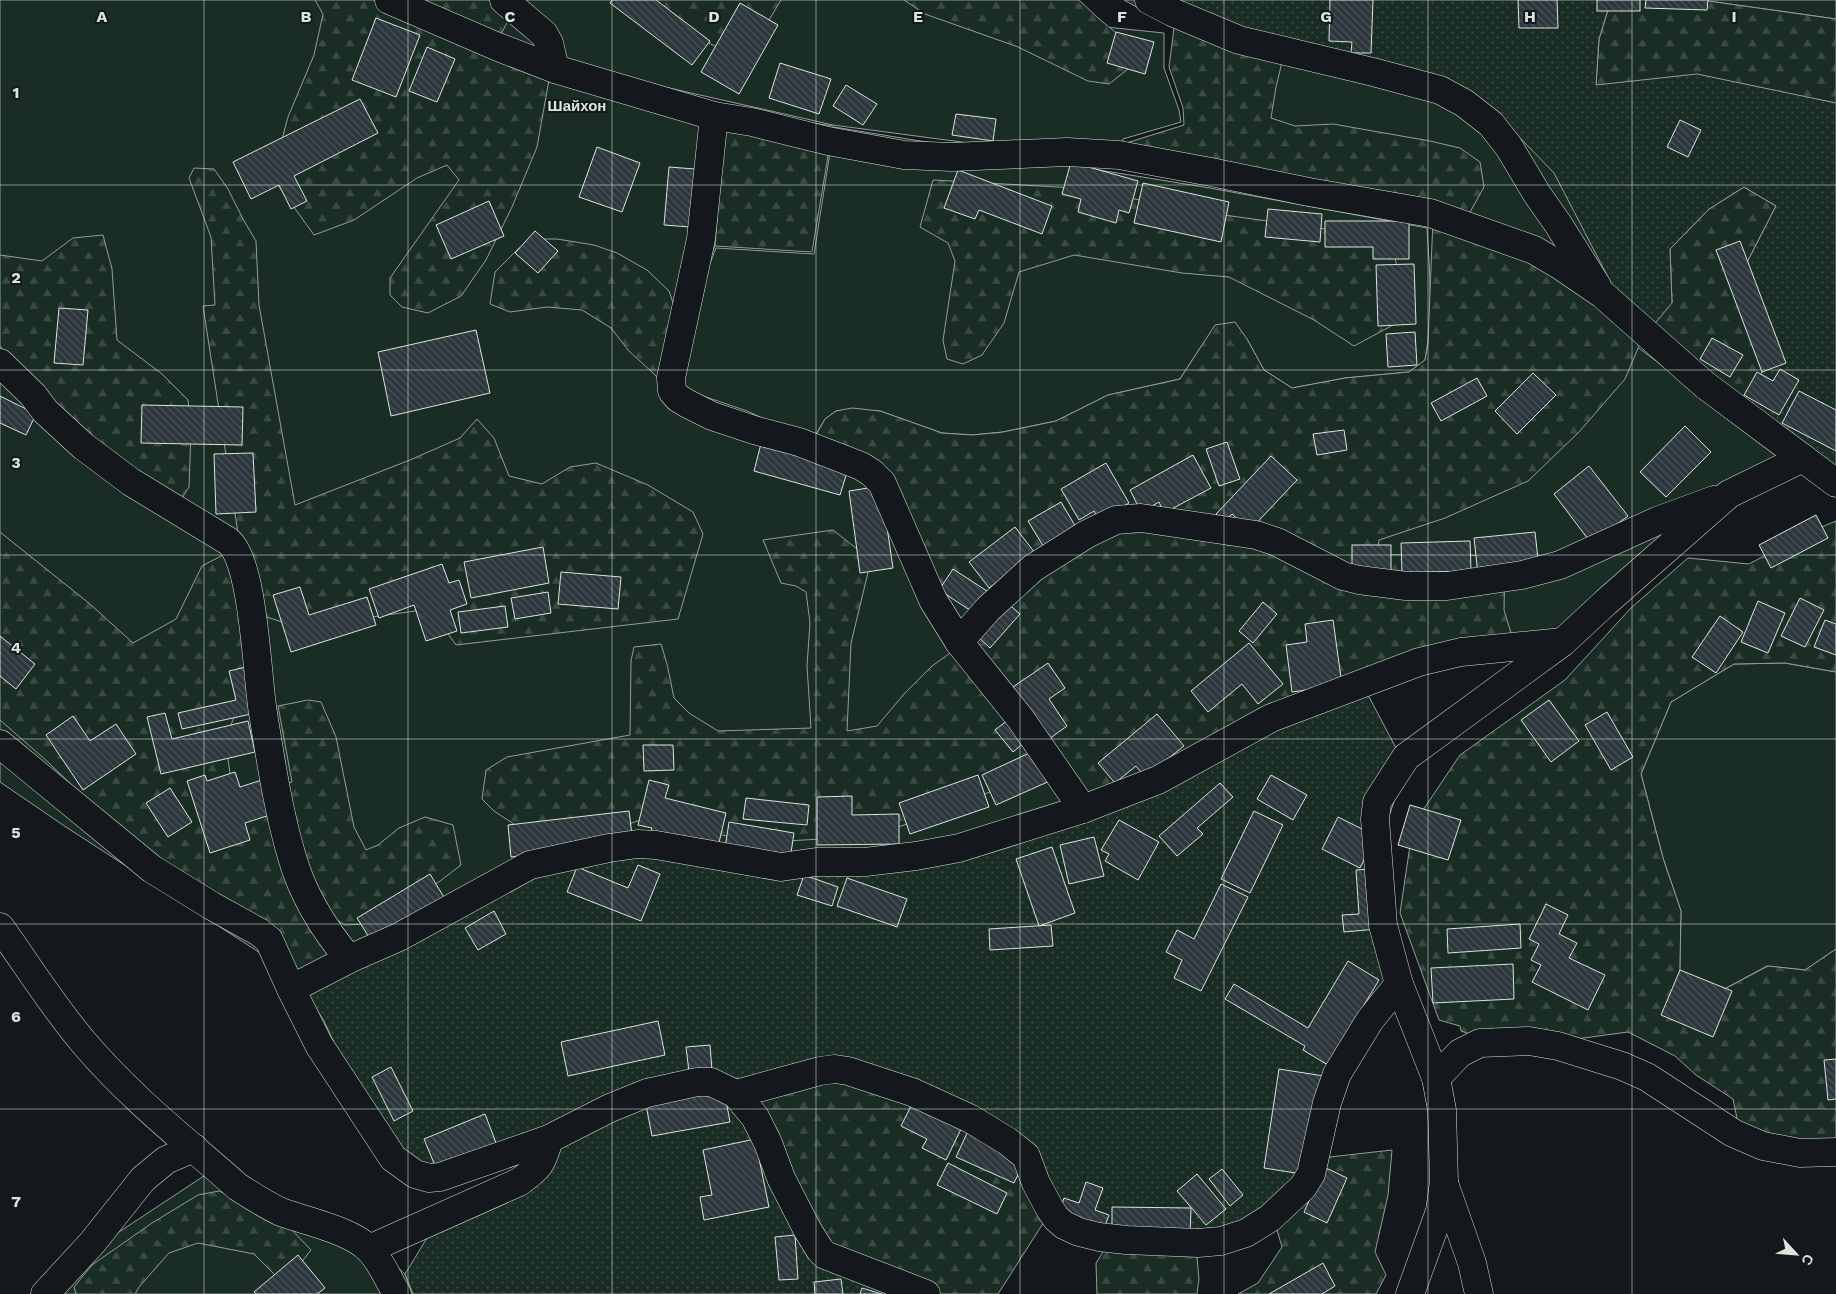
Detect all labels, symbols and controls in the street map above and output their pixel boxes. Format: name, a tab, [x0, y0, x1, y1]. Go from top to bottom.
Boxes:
text: A	[97, 7, 108, 26]
text: B	[301, 7, 312, 26]
text: C	[505, 7, 516, 26]
text: D	[708, 7, 720, 26]
text: E	[913, 7, 923, 26]
text: F	[1117, 7, 1127, 26]
text: G	[1320, 7, 1332, 26]
text: H	[1524, 7, 1536, 26]
text: I	[1731, 7, 1737, 26]
text: 1	[13, 83, 19, 102]
district label: Шайхон	[548, 97, 606, 115]
text: 2	[11, 268, 21, 287]
text: 3	[11, 453, 21, 472]
text: 4	[11, 638, 21, 657]
text: 5	[11, 823, 21, 842]
text: 6	[11, 1007, 21, 1026]
text: 7	[11, 1192, 21, 1211]
north arrow	[1771, 1229, 1821, 1279]
text: С	[1798, 1252, 1817, 1268]

